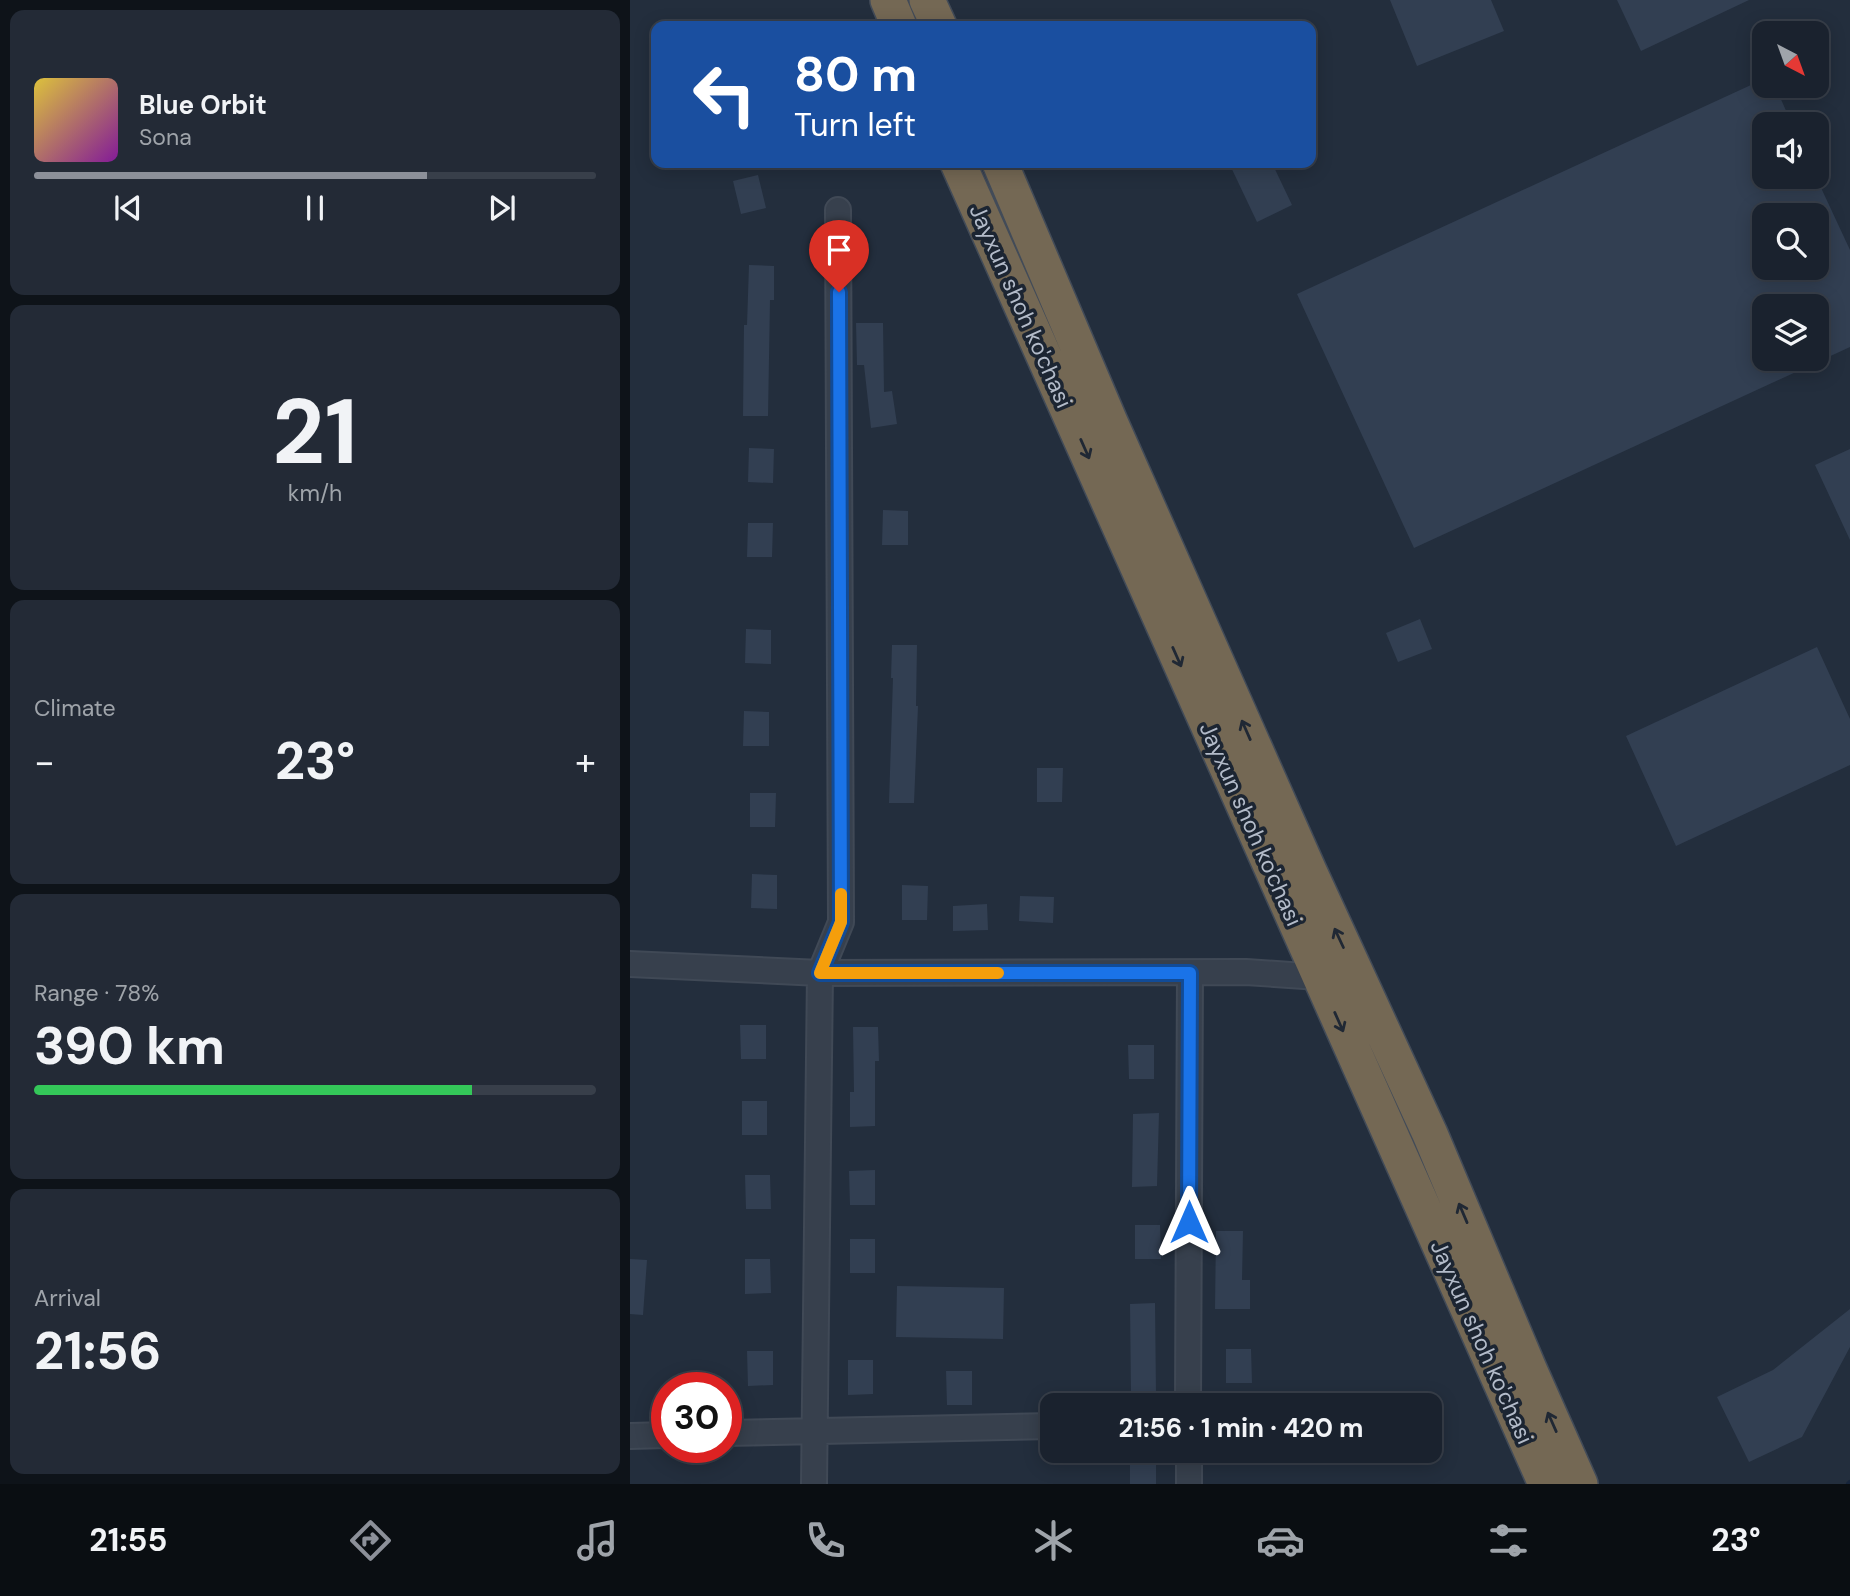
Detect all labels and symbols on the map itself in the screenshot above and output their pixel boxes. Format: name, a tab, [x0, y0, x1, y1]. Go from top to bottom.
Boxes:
north arrow	[1752, 21, 1829, 98]
street label: Jayxun shoh ko'chasi	[963, 199, 1079, 413]
pin	[809, 220, 869, 292]
one-way arrow	[1079, 438, 1092, 460]
one-way arrow	[1171, 646, 1184, 668]
street label: Jayxun shoh ko'chasi	[1193, 717, 1309, 931]
one-way arrow	[1239, 720, 1252, 742]
one-way arrow	[1332, 928, 1346, 949]
one-way arrow	[1333, 1011, 1346, 1032]
position arrow	[1152, 1185, 1226, 1259]
one-way arrow	[1455, 1202, 1468, 1224]
street label: Jayxun shoh ko'chasi	[1424, 1235, 1540, 1449]
speed limit sign: 30	[651, 1372, 742, 1463]
one-way arrow	[1545, 1411, 1558, 1433]

